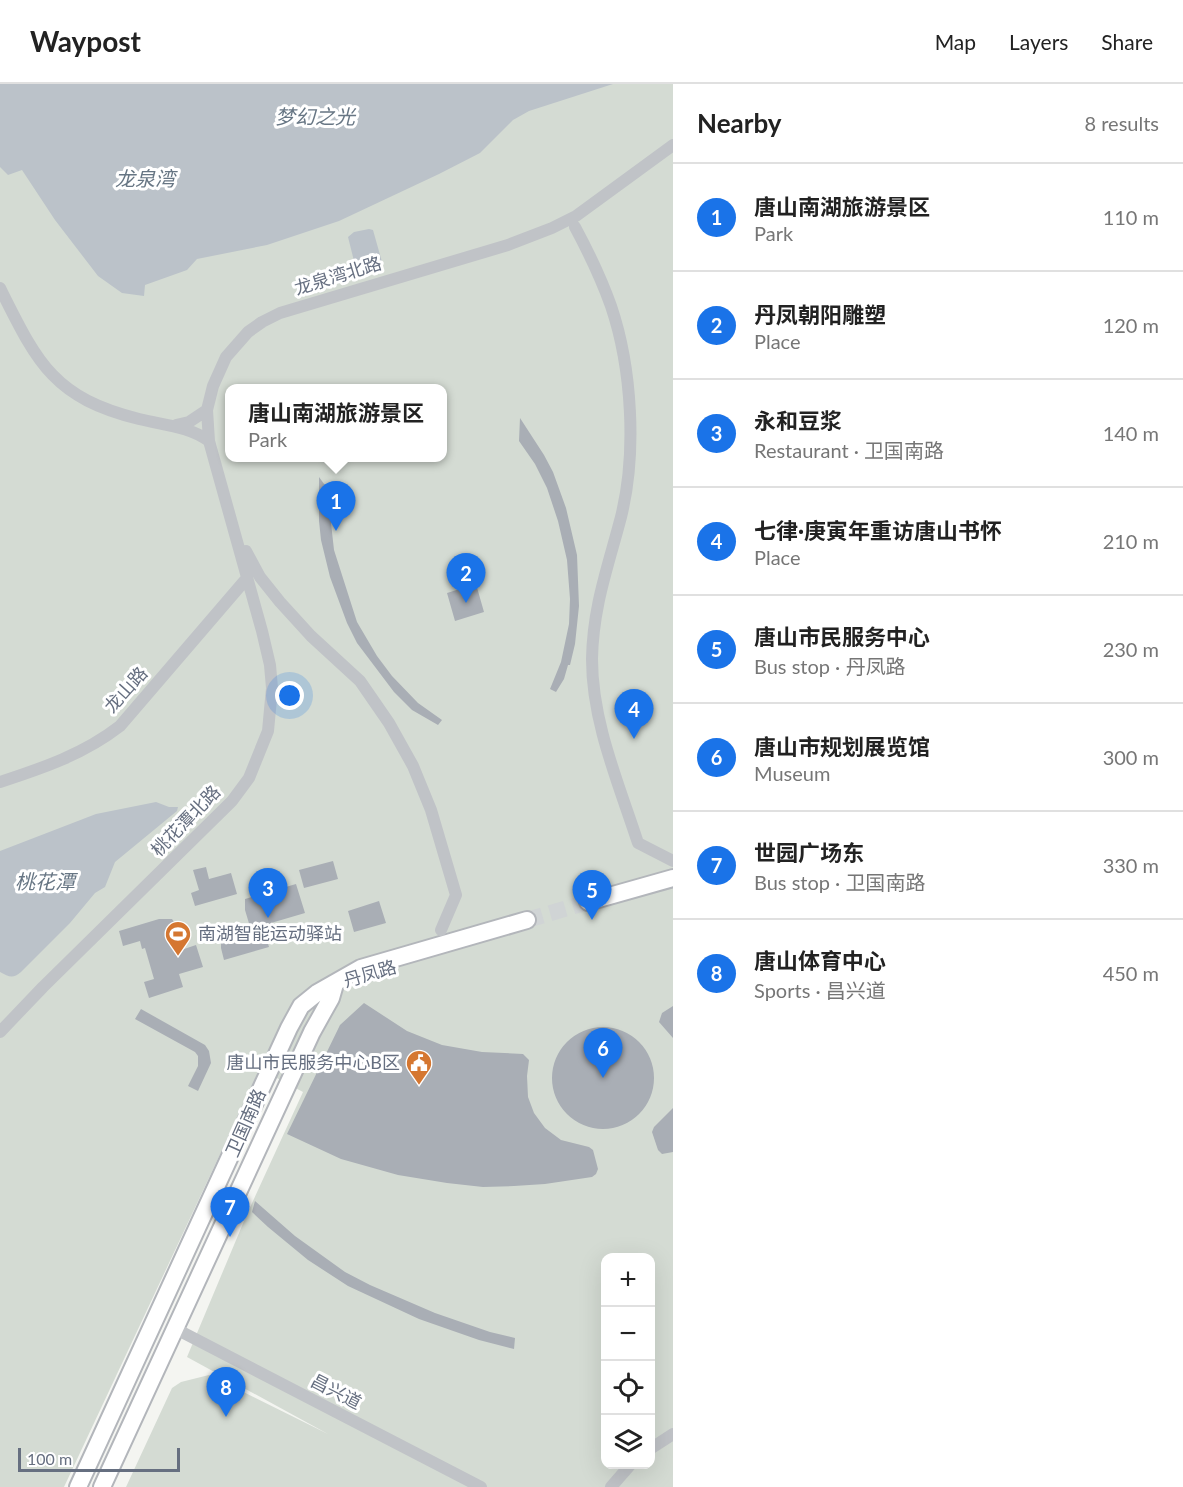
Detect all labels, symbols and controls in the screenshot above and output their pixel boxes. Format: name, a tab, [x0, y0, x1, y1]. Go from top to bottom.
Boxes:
text: Waypost	[30, 24, 141, 58]
text: Map	[935, 29, 976, 54]
text: Layers	[1009, 29, 1068, 54]
text: Share	[1101, 29, 1153, 54]
water label: 梦幻之光	[275, 104, 357, 128]
text: Nearby	[697, 107, 782, 139]
text: 8 results	[1084, 111, 1159, 135]
water label: 龙泉湾	[115, 166, 178, 190]
text: 唐山南湖旅游景区	[754, 193, 930, 220]
text: 1	[711, 205, 722, 229]
text: 110 m	[1103, 205, 1159, 229]
text: Park	[754, 221, 793, 245]
street label: 龙泉湾北路	[291, 251, 384, 299]
text: 丹凤朝阳雕塑	[754, 301, 886, 328]
text: 2	[711, 313, 722, 337]
text: 120 m	[1103, 313, 1159, 337]
text: Place	[754, 329, 801, 353]
popup	[225, 384, 447, 462]
text: 唐山南湖旅游景区	[248, 399, 424, 426]
text: 永和豆浆	[754, 407, 842, 434]
text: 3	[711, 421, 722, 445]
text: 140 m	[1103, 421, 1159, 445]
text: Park	[248, 427, 287, 451]
text: Restaurant · 卫国南路	[754, 438, 944, 462]
pin: 1	[316, 482, 356, 531]
text: 七律·庚寅年重访唐山书怀	[754, 517, 1002, 544]
text: 4	[711, 529, 722, 553]
text: 210 m	[1103, 529, 1159, 553]
text: Place	[754, 545, 801, 569]
pin: 2	[446, 554, 486, 603]
text: 唐山市民服务中心	[754, 623, 930, 650]
text: 5	[711, 637, 722, 661]
text: 230 m	[1103, 637, 1159, 661]
text: Bus stop · 丹凤路	[754, 654, 905, 678]
street label: 龙山路	[99, 662, 151, 717]
your location	[275, 681, 304, 710]
pin: 4	[614, 690, 654, 739]
text: 唐山市规划展览馆	[754, 733, 930, 760]
text: 6	[711, 745, 722, 769]
text: 300 m	[1103, 745, 1159, 769]
text: Museum	[754, 761, 830, 785]
street label: 桃花潭北路	[146, 780, 224, 860]
text: 世园广场东	[754, 839, 864, 866]
text: 7	[711, 853, 722, 877]
text: 330 m	[1103, 853, 1159, 877]
pin: 3	[248, 868, 288, 918]
water label: 桃花潭	[15, 869, 79, 893]
pin: 5	[572, 870, 612, 920]
text: Bus stop · 卫国南路	[754, 870, 925, 894]
sports icon: 南湖智能运动驿站	[163, 919, 193, 957]
place label: 南湖智能运动驿站	[198, 922, 342, 944]
text: 唐山体育中心	[754, 947, 886, 974]
street label: 丹凤路	[341, 955, 399, 991]
text: 8	[711, 961, 722, 985]
text: 450 m	[1103, 961, 1159, 985]
text: Sports · 昌兴道	[754, 978, 886, 1002]
pin: 6	[584, 1028, 622, 1078]
public building icon: 唐山市民服务中心B区	[404, 1048, 434, 1086]
place label: 唐山市民服务中心B区	[226, 1051, 400, 1073]
street label: 卫国南路	[220, 1085, 270, 1160]
pin: 7	[210, 1188, 250, 1237]
map controls	[601, 1253, 655, 1469]
button: +	[601, 1253, 655, 1307]
button: −	[601, 1307, 655, 1361]
button: locate	[601, 1361, 655, 1415]
pin: 8	[206, 1368, 246, 1417]
street label: 昌兴道	[307, 1369, 366, 1413]
button: layers	[601, 1415, 655, 1469]
scale bar	[18, 1445, 180, 1472]
text: 100 m	[27, 1449, 72, 1468]

